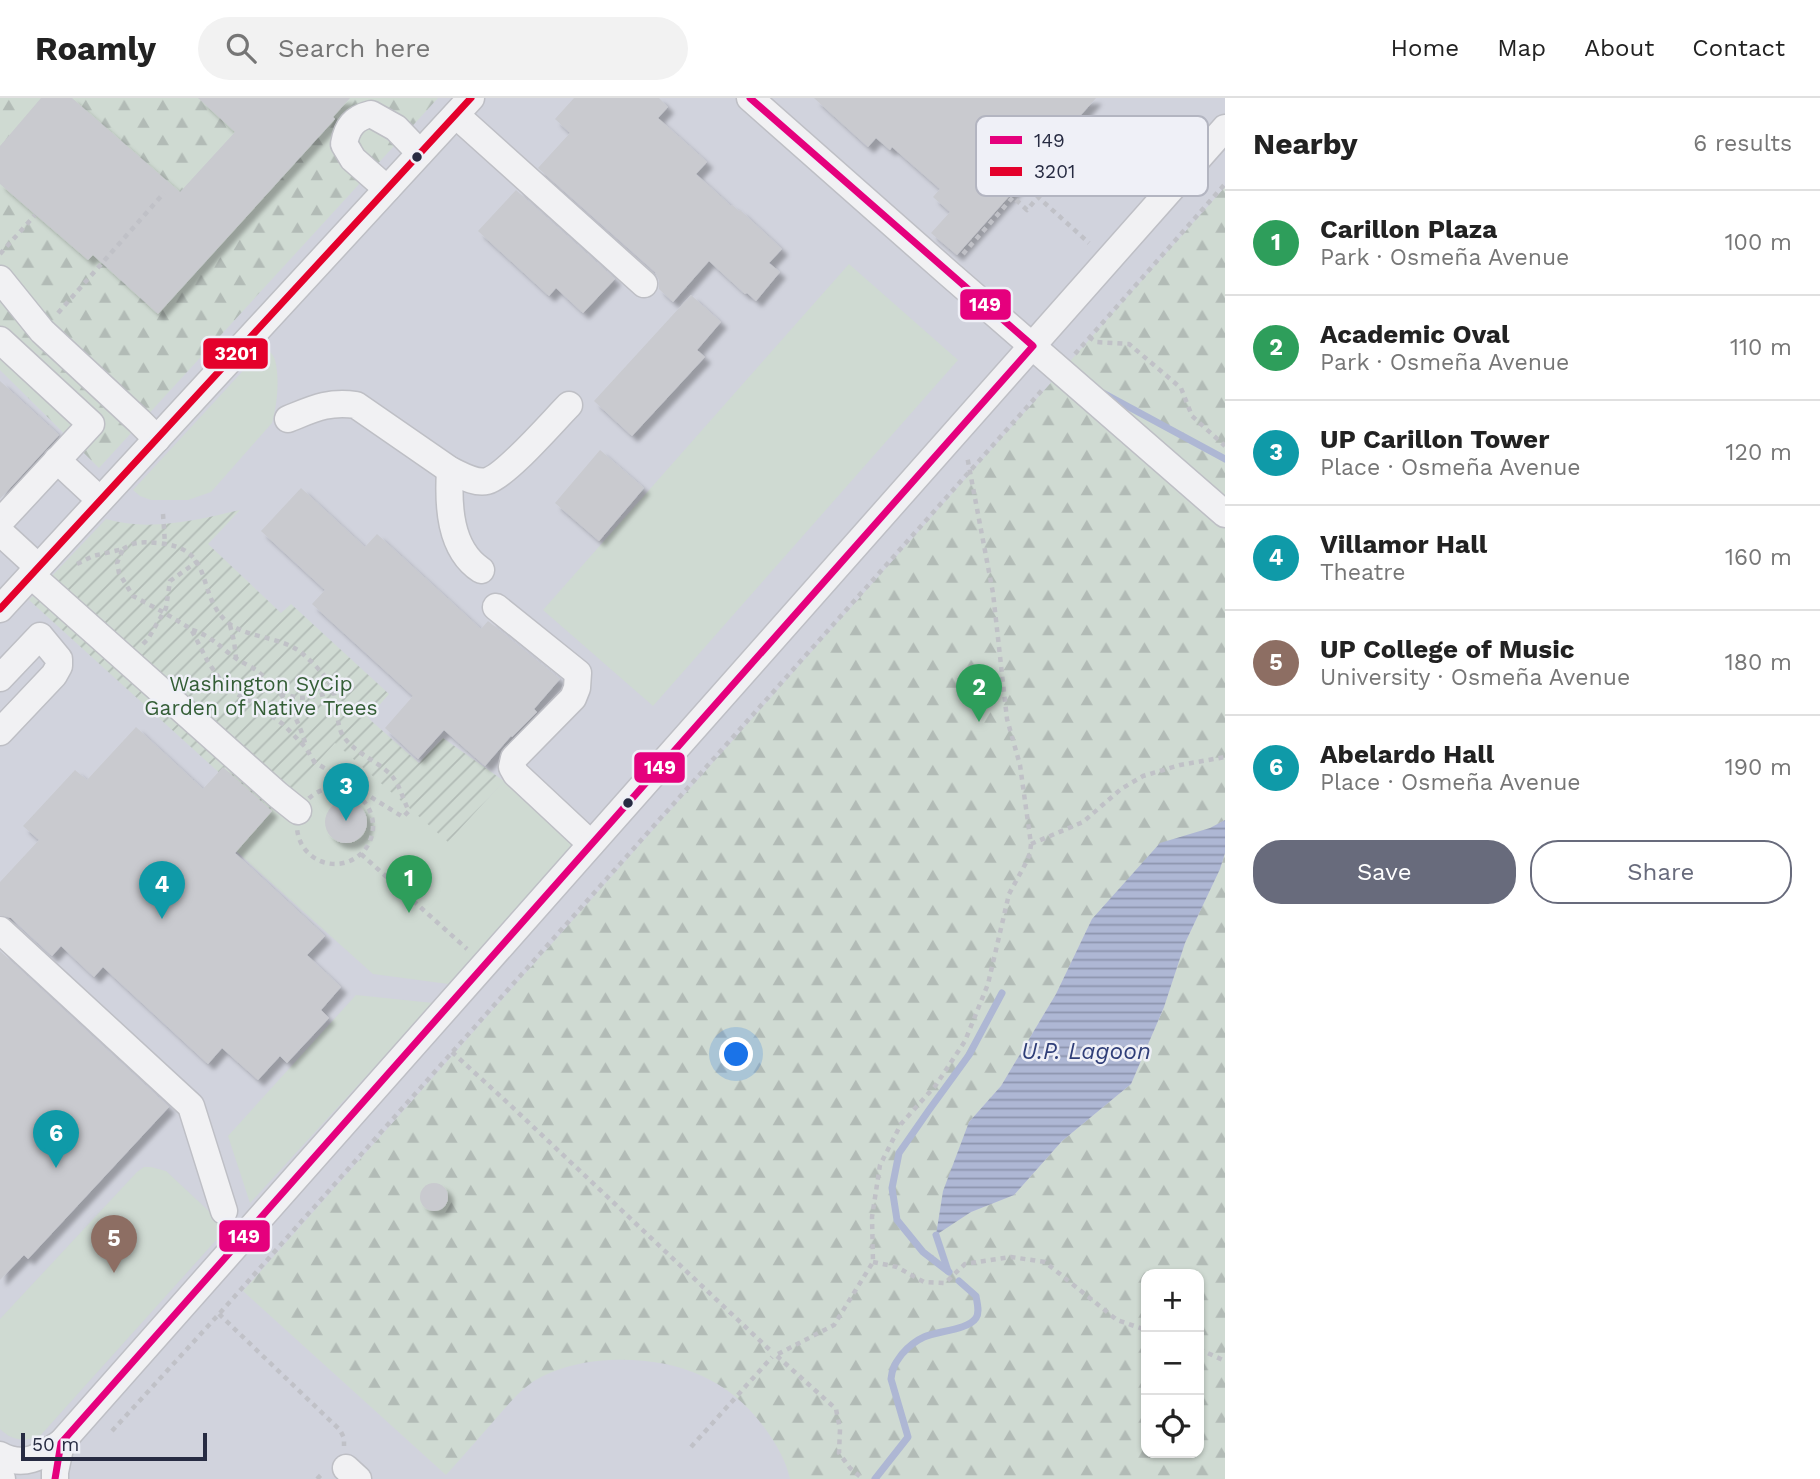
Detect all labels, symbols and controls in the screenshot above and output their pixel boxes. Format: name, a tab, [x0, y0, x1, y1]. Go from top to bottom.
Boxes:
search box	[198, 17, 688, 80]
text: Roamly	[35, 29, 156, 68]
icon: search	[222, 29, 260, 67]
text: Search here	[278, 33, 431, 63]
text: Home	[1391, 34, 1459, 62]
text: Map	[1497, 34, 1546, 62]
text: About	[1584, 34, 1654, 62]
text: Contact	[1692, 34, 1785, 62]
legend	[976, 116, 1208, 196]
text: Nearby	[1253, 126, 1358, 161]
text: 149	[1034, 129, 1065, 152]
text: 6 results	[1693, 130, 1792, 157]
unlabelled marker	[410, 150, 424, 164]
text: 3201	[1034, 160, 1075, 183]
text: Carillon Plaza	[1320, 214, 1497, 244]
text: 1	[1271, 229, 1281, 256]
text: 100 m	[1725, 229, 1792, 256]
text: Park · Osmeña Avenue	[1320, 244, 1569, 271]
line badge: 149	[959, 288, 1012, 321]
text: 149	[969, 293, 1001, 316]
text: Academic Oval	[1320, 319, 1510, 349]
text: 2	[1269, 334, 1283, 361]
text: 110 m	[1730, 334, 1792, 361]
line badge: 3201	[202, 337, 269, 370]
text: 3201	[214, 342, 258, 365]
text: Park · Osmeña Avenue	[1320, 349, 1569, 376]
text: UP Carillon Tower	[1320, 424, 1549, 454]
text: 3	[1269, 439, 1283, 466]
text: 120 m	[1726, 439, 1792, 466]
text: Place · Osmeña Avenue	[1320, 454, 1581, 481]
text: Villamor Hall	[1320, 529, 1487, 559]
text: 4	[1269, 544, 1283, 571]
text: 160 m	[1725, 544, 1792, 571]
text: Theatre	[1320, 559, 1405, 586]
text: UP College of Music	[1320, 634, 1575, 664]
text: 5	[1269, 649, 1283, 676]
text: 180 m	[1725, 649, 1792, 676]
pin: 2	[956, 664, 1002, 722]
text: University · Osmeña Avenue	[1320, 664, 1630, 691]
park label: Washington SyCip Garden of Native Trees	[144, 671, 378, 720]
text: Abelardo Hall	[1320, 739, 1494, 769]
line badge: 149	[633, 751, 686, 784]
text: 6	[1269, 754, 1283, 781]
text: 190 m	[1725, 754, 1792, 781]
text: 149	[644, 756, 676, 779]
pin: 3	[323, 763, 369, 821]
text: Place · Osmeña Avenue	[1320, 769, 1581, 796]
unlabelled marker	[621, 796, 635, 810]
button: Save	[1253, 840, 1516, 904]
button: Share	[1530, 840, 1792, 904]
pin: 1	[386, 855, 432, 913]
pin: 4	[139, 861, 185, 919]
your location	[719, 1037, 753, 1071]
water label: U.P. Lagoon	[1021, 1038, 1151, 1065]
pin: 6	[33, 1110, 79, 1168]
pin: 5	[91, 1215, 137, 1273]
line badge: 149	[218, 1219, 271, 1253]
text: 149	[228, 1225, 260, 1248]
map controls	[1141, 1269, 1204, 1458]
button: +	[1141, 1269, 1204, 1332]
button: −	[1141, 1332, 1204, 1395]
button: locate	[1141, 1395, 1204, 1458]
scale bar	[21, 1430, 206, 1462]
text: 50 m	[32, 1433, 79, 1456]

